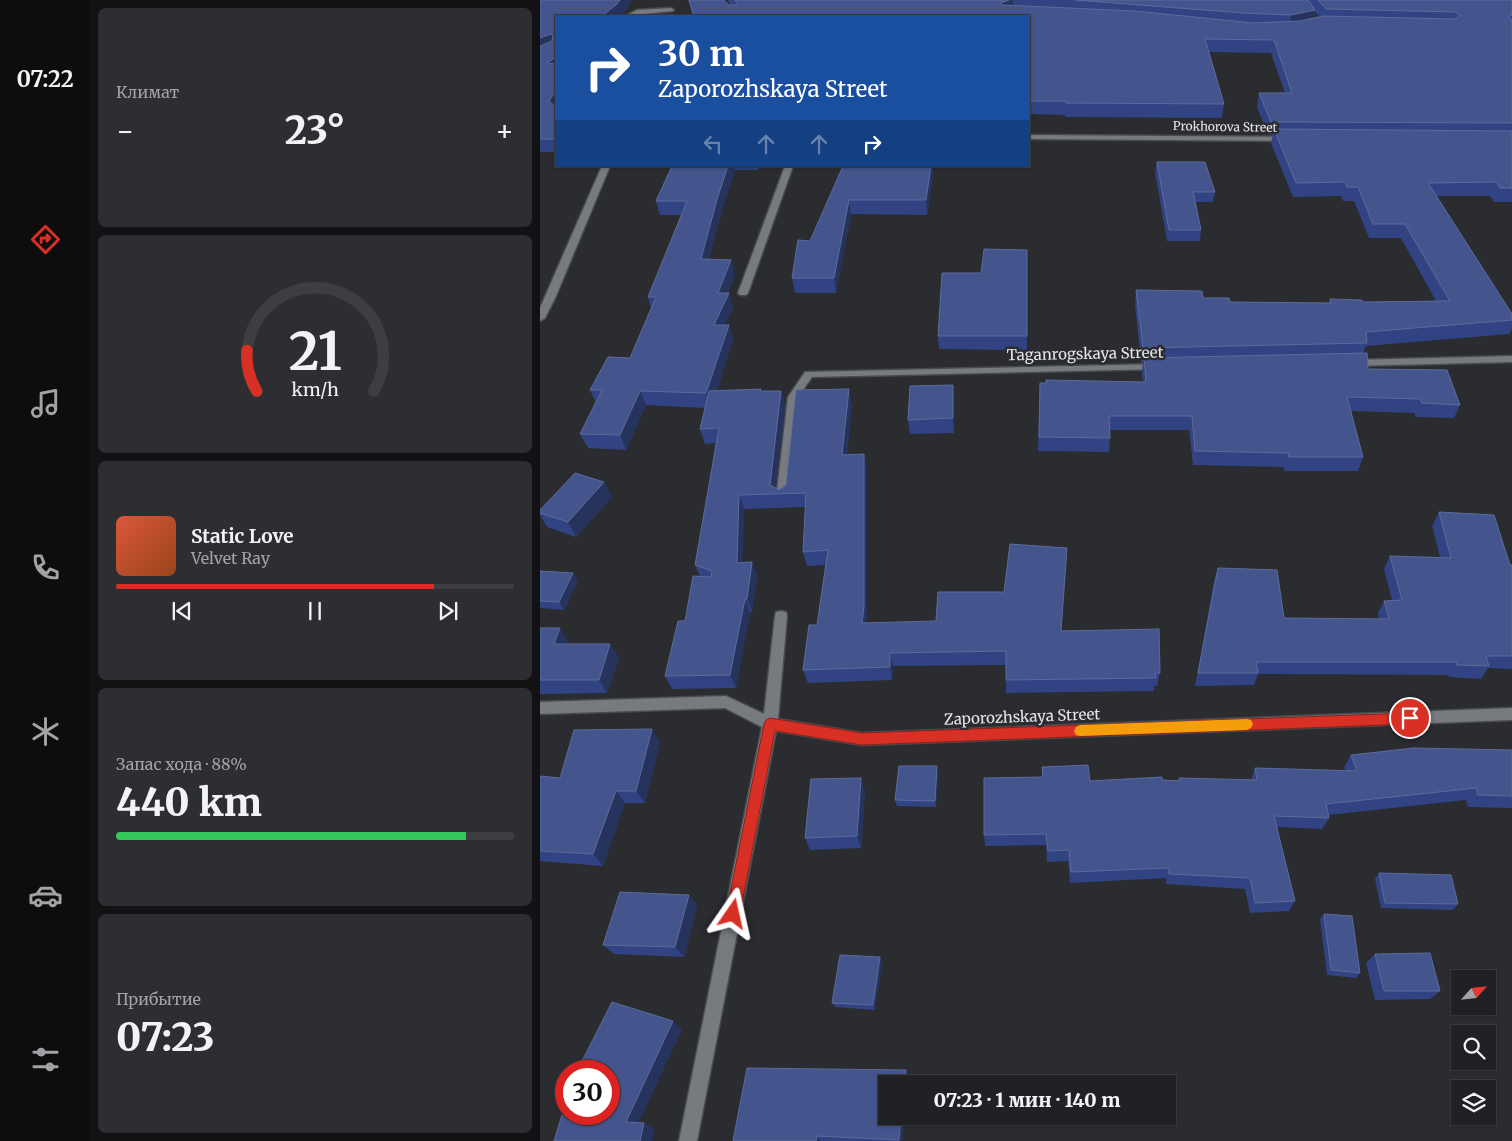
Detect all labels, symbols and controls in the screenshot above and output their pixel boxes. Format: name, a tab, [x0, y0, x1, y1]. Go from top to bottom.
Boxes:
text: 30 m	[658, 32, 744, 76]
icon: right	[575, 35, 640, 100]
text: 07:22	[16, 65, 74, 93]
text: Zaporozhskaya Street	[658, 75, 888, 103]
text: Климат	[116, 82, 179, 102]
text: 23°	[285, 107, 345, 154]
text: −	[116, 113, 135, 149]
text: +	[495, 113, 514, 149]
street label: Prokhorova Street	[1173, 118, 1278, 135]
icon: left	[699, 130, 727, 158]
icon: ahead	[752, 130, 780, 158]
icon: ahead	[805, 130, 833, 158]
icon: right	[858, 130, 886, 158]
icon: directions	[28, 222, 63, 257]
text: 21	[288, 319, 342, 384]
street label: Taganrogskaya Street	[1006, 343, 1164, 364]
text: km/h	[291, 378, 339, 401]
icon: music	[28, 386, 63, 421]
text: Static Love	[191, 524, 294, 548]
text: Velvet Ray	[191, 548, 270, 568]
icon: phone	[28, 550, 63, 585]
icon: previous	[168, 597, 196, 625]
icon: pause	[301, 597, 329, 625]
icon: next	[434, 597, 462, 625]
pin	[1389, 697, 1431, 739]
street label: Zaporozhskaya Street	[943, 704, 1101, 729]
icon: arrive	[1396, 704, 1424, 732]
icon: climate	[28, 714, 63, 749]
text: Запас хода · 88%	[116, 754, 247, 774]
text: 440 km	[116, 779, 262, 826]
icon: car	[28, 878, 63, 913]
position arrow	[706, 887, 758, 939]
north arrow	[1451, 970, 1496, 1015]
map controls	[1451, 970, 1496, 1125]
text: Прибытие	[116, 989, 201, 1009]
text: 07:23	[116, 1014, 215, 1061]
button: search	[1451, 1025, 1496, 1070]
icon: filters	[28, 1042, 63, 1077]
speed limit sign: 30	[555, 1060, 620, 1125]
button: layers	[1451, 1080, 1496, 1125]
text: 07:23 · 1 мин · 140 m	[934, 1088, 1120, 1112]

